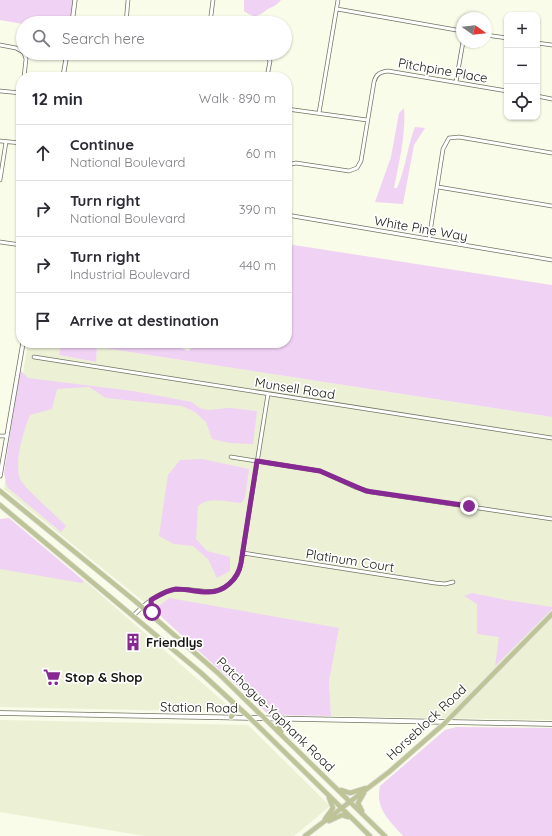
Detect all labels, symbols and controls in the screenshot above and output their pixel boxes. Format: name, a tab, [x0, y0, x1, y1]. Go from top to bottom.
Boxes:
north arrow	[456, 12, 492, 48]
map controls	[504, 12, 540, 120]
button: +	[504, 12, 540, 48]
search box	[16, 16, 292, 60]
icon: search	[30, 27, 52, 49]
text: Search here	[62, 29, 145, 48]
button: −	[504, 48, 540, 84]
street label: Pitchpine Place	[397, 54, 489, 86]
button: locate	[504, 84, 540, 120]
text: 12 min	[32, 88, 83, 109]
text: Walk · 890 m	[199, 90, 276, 106]
text: Continue	[70, 135, 134, 154]
icon: ahead	[32, 142, 54, 164]
text: 60 m	[246, 145, 276, 161]
text: National Boulevard	[70, 154, 185, 170]
text: Turn right	[70, 191, 141, 210]
icon: right	[32, 198, 54, 220]
text: 390 m	[239, 201, 276, 217]
text: National Boulevard	[70, 210, 185, 226]
street label: White Pine Way	[373, 212, 469, 244]
text: Turn right	[70, 247, 141, 266]
icon: right	[32, 254, 54, 276]
text: 440 m	[239, 257, 276, 273]
text: Industrial Boulevard	[70, 266, 190, 282]
icon: arrive	[32, 310, 54, 332]
text: Arrive at destination	[70, 311, 219, 330]
street label: Munsell Road	[254, 374, 336, 402]
route end	[460, 497, 478, 515]
street label: Platinum Court	[305, 545, 395, 575]
route start	[143, 603, 161, 621]
building icon: Friendlys	[123, 632, 143, 652]
place label: Friendlys	[146, 634, 203, 650]
street label: Patchogue-Yaphank Road	[214, 653, 338, 775]
supermarket icon: Stop & Shop	[42, 667, 62, 687]
place label: Stop & Shop	[65, 669, 142, 685]
street label: Horseblock Road	[383, 681, 469, 763]
street label: Station Road	[160, 698, 238, 716]

